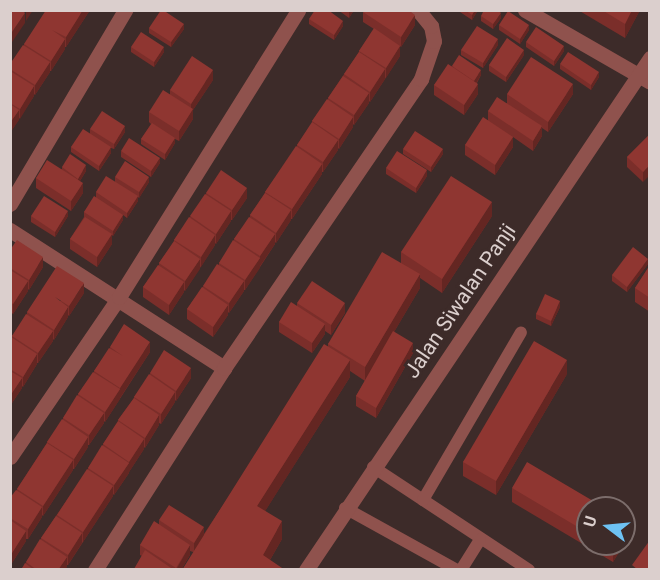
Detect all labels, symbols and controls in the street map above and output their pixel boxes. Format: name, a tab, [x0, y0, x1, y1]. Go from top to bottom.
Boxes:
street label: Jalan Siwalan Panji	[399, 219, 521, 383]
north arrow	[576, 496, 636, 556]
text: U	[580, 514, 601, 529]

